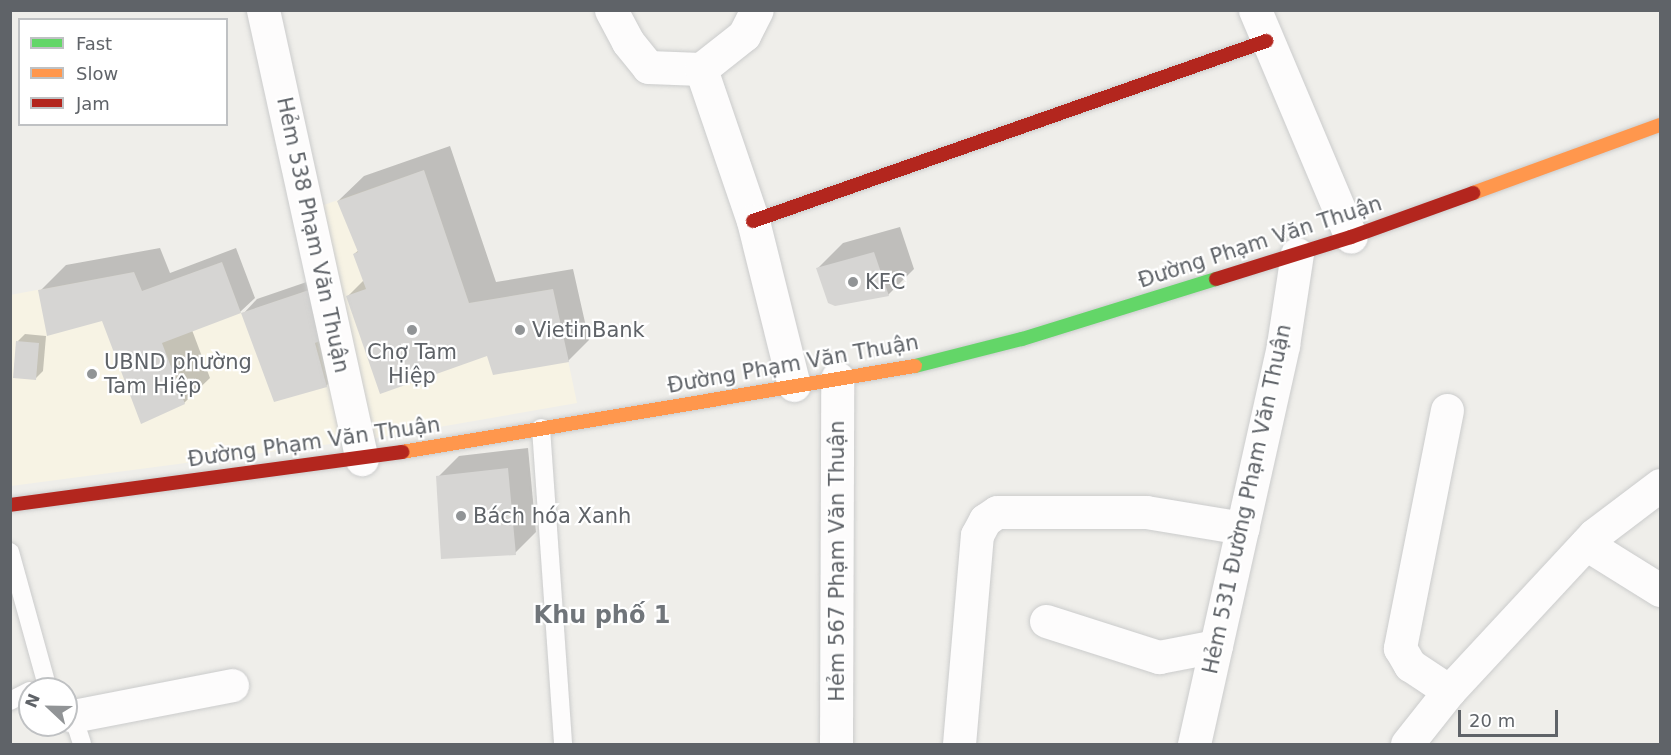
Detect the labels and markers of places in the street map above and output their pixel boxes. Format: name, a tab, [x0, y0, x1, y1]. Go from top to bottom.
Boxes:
place label: KFC	[865, 269, 906, 295]
marker: KFC	[846, 275, 860, 289]
place label: VietinBank	[532, 317, 645, 343]
marker: Chợ Tam Hiệp	[405, 323, 419, 337]
marker: VietinBank	[513, 323, 527, 337]
place label: Chợ Tam Hiệp	[367, 339, 457, 389]
place label: UBND phường Tam Hiệp	[104, 349, 252, 399]
marker: UBND phường Tam Hiệp	[85, 367, 99, 381]
place label: Bách hóa Xanh	[473, 503, 631, 529]
marker: Bách hóa Xanh	[454, 509, 468, 523]

